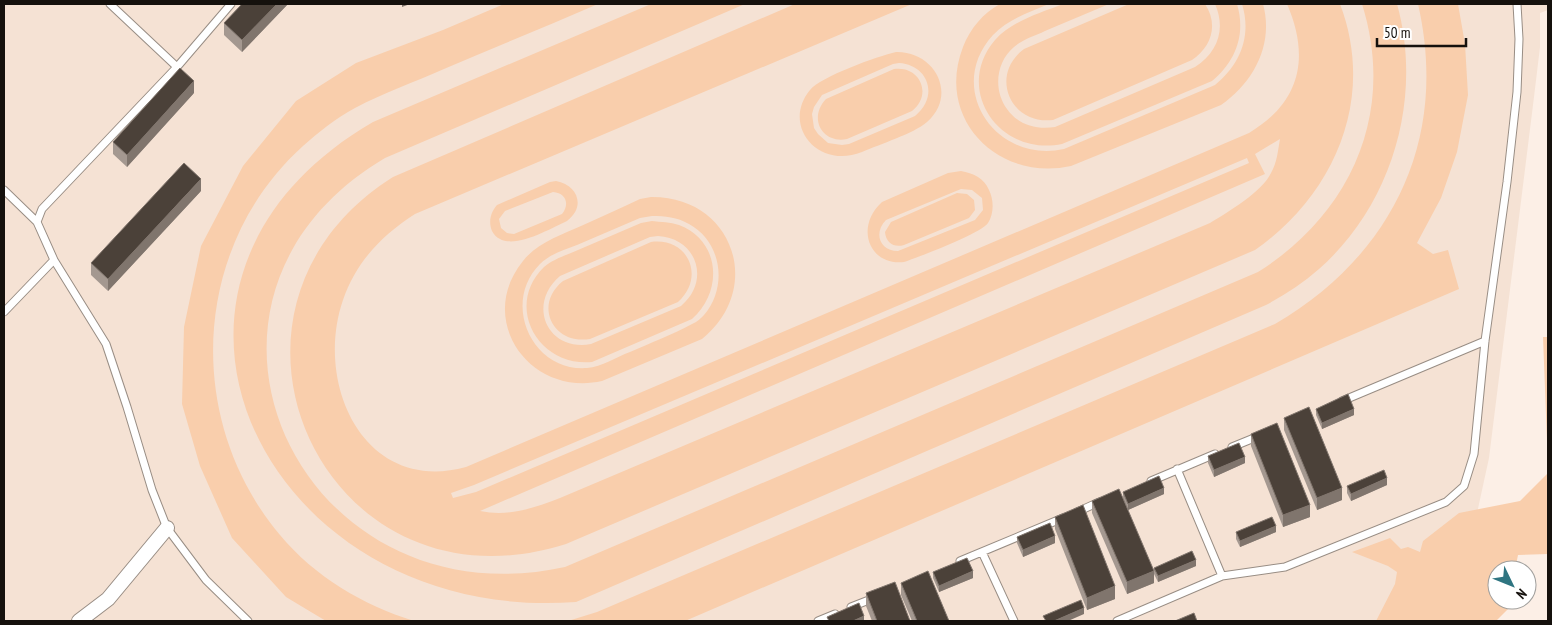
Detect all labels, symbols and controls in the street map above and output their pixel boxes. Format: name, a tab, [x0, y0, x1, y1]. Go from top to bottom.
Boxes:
scale bar	[1377, 15, 1466, 47]
text: 50 m	[1384, 23, 1410, 42]
north arrow	[1487, 560, 1537, 610]
text: N	[1512, 585, 1531, 603]

